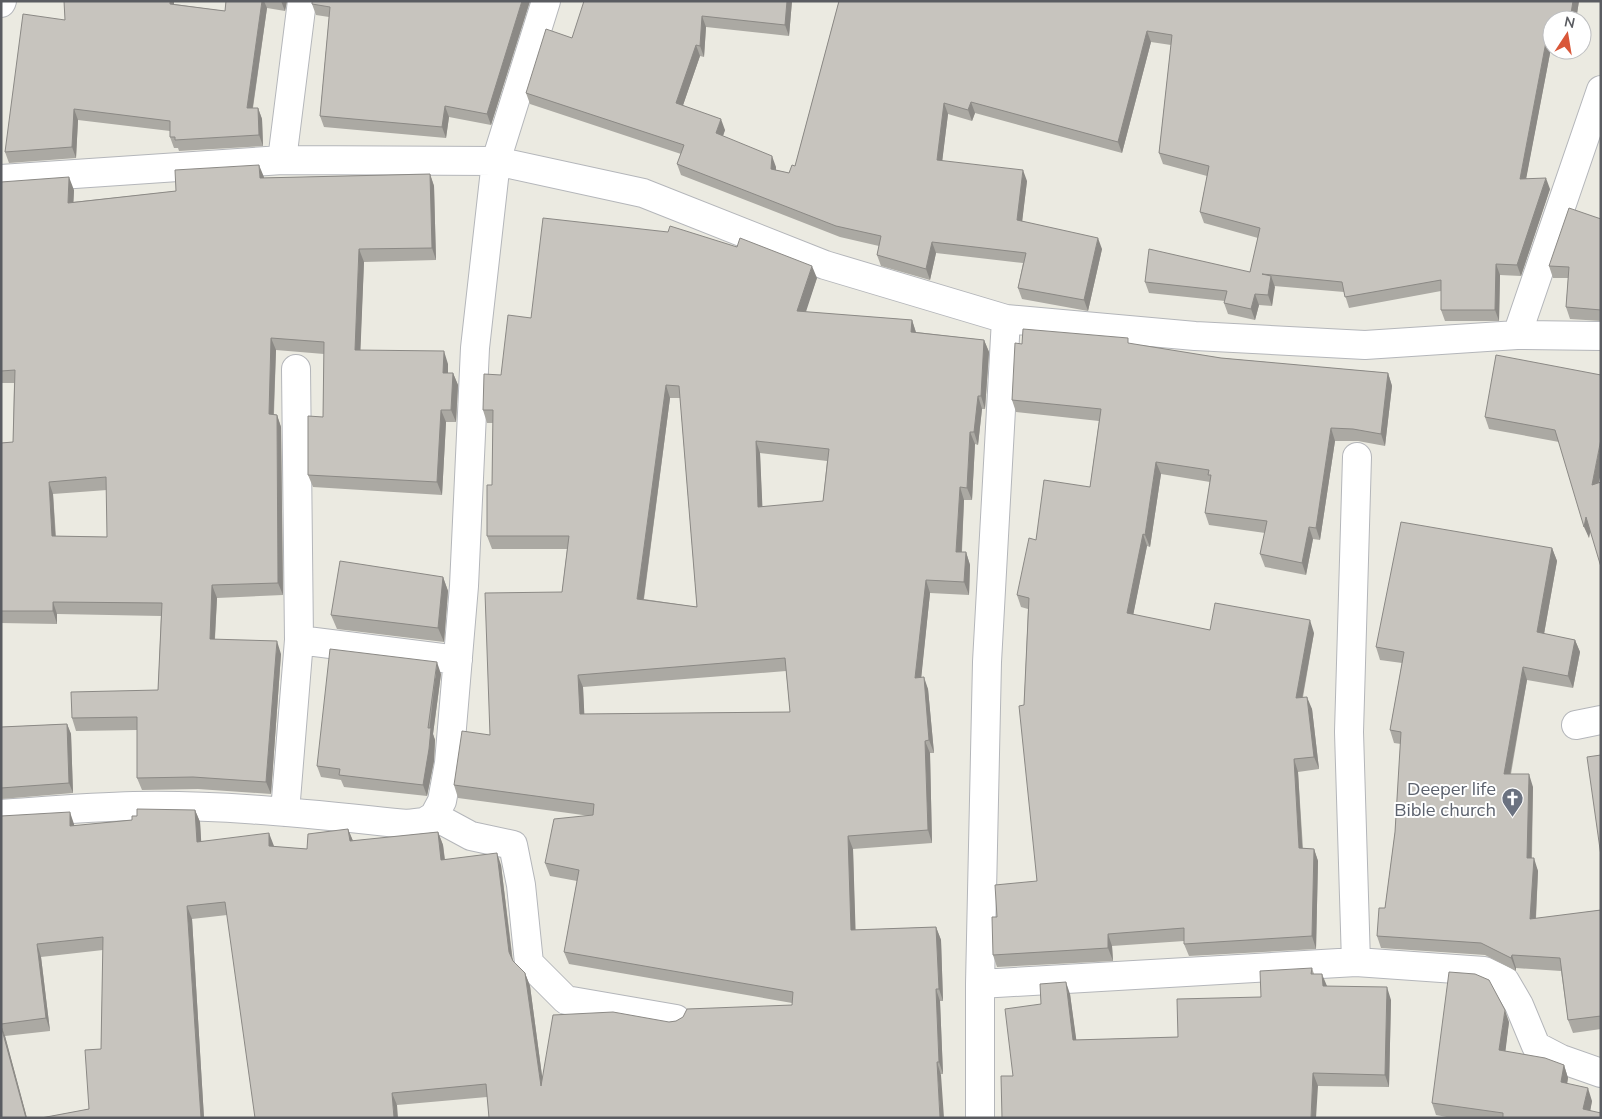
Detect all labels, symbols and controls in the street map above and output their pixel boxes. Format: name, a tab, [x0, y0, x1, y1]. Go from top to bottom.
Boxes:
north arrow	[1542, 10, 1592, 60]
text: N	[1563, 12, 1577, 32]
place label: Deeper life Bible church	[1394, 777, 1496, 821]
church icon: Deeper life Bible church	[1500, 786, 1524, 817]

